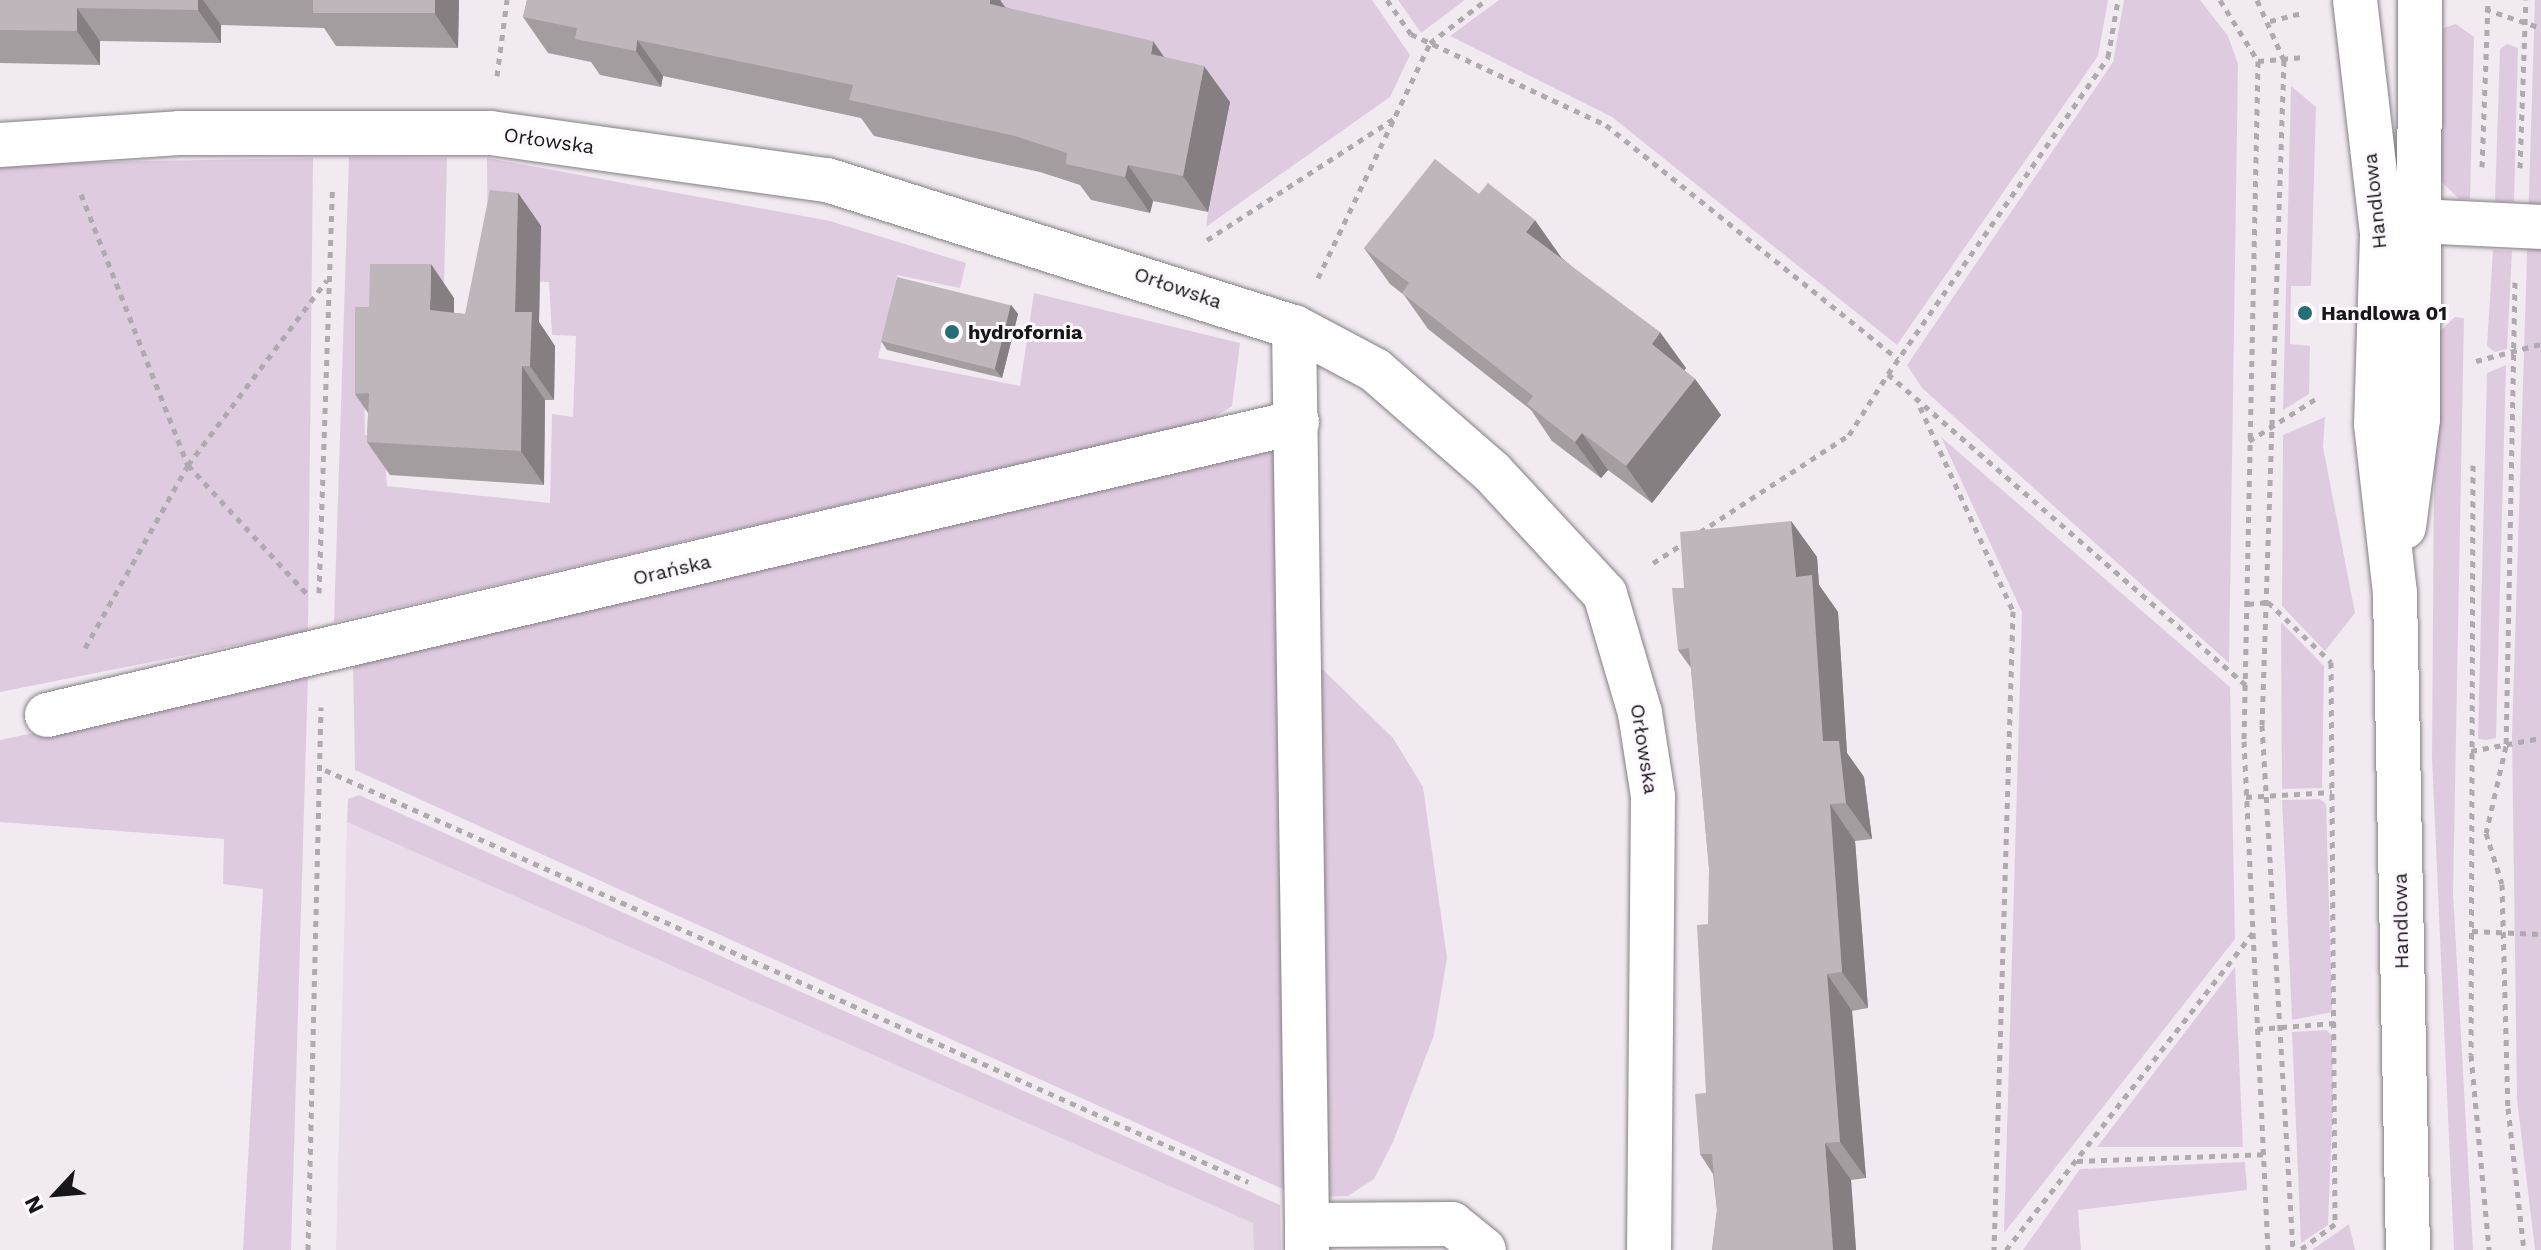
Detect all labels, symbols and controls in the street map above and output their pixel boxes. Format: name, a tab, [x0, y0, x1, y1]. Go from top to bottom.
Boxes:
street label: Orłowska	[502, 123, 596, 159]
street label: Handlowa	[2358, 152, 2392, 250]
street label: Orłowska	[1131, 262, 1225, 314]
place label: Handlowa 01	[2321, 301, 2447, 325]
marker: Handlowa 01	[2296, 304, 2314, 322]
place label: hydrofornia	[968, 320, 1083, 344]
marker: hydrofornia	[943, 323, 961, 341]
street label: Orańska	[631, 549, 713, 591]
street label: Orłowska	[1625, 702, 1663, 796]
street label: Handlowa	[2388, 873, 2414, 969]
north arrow	[16, 1154, 96, 1234]
text: N	[19, 1192, 49, 1218]

